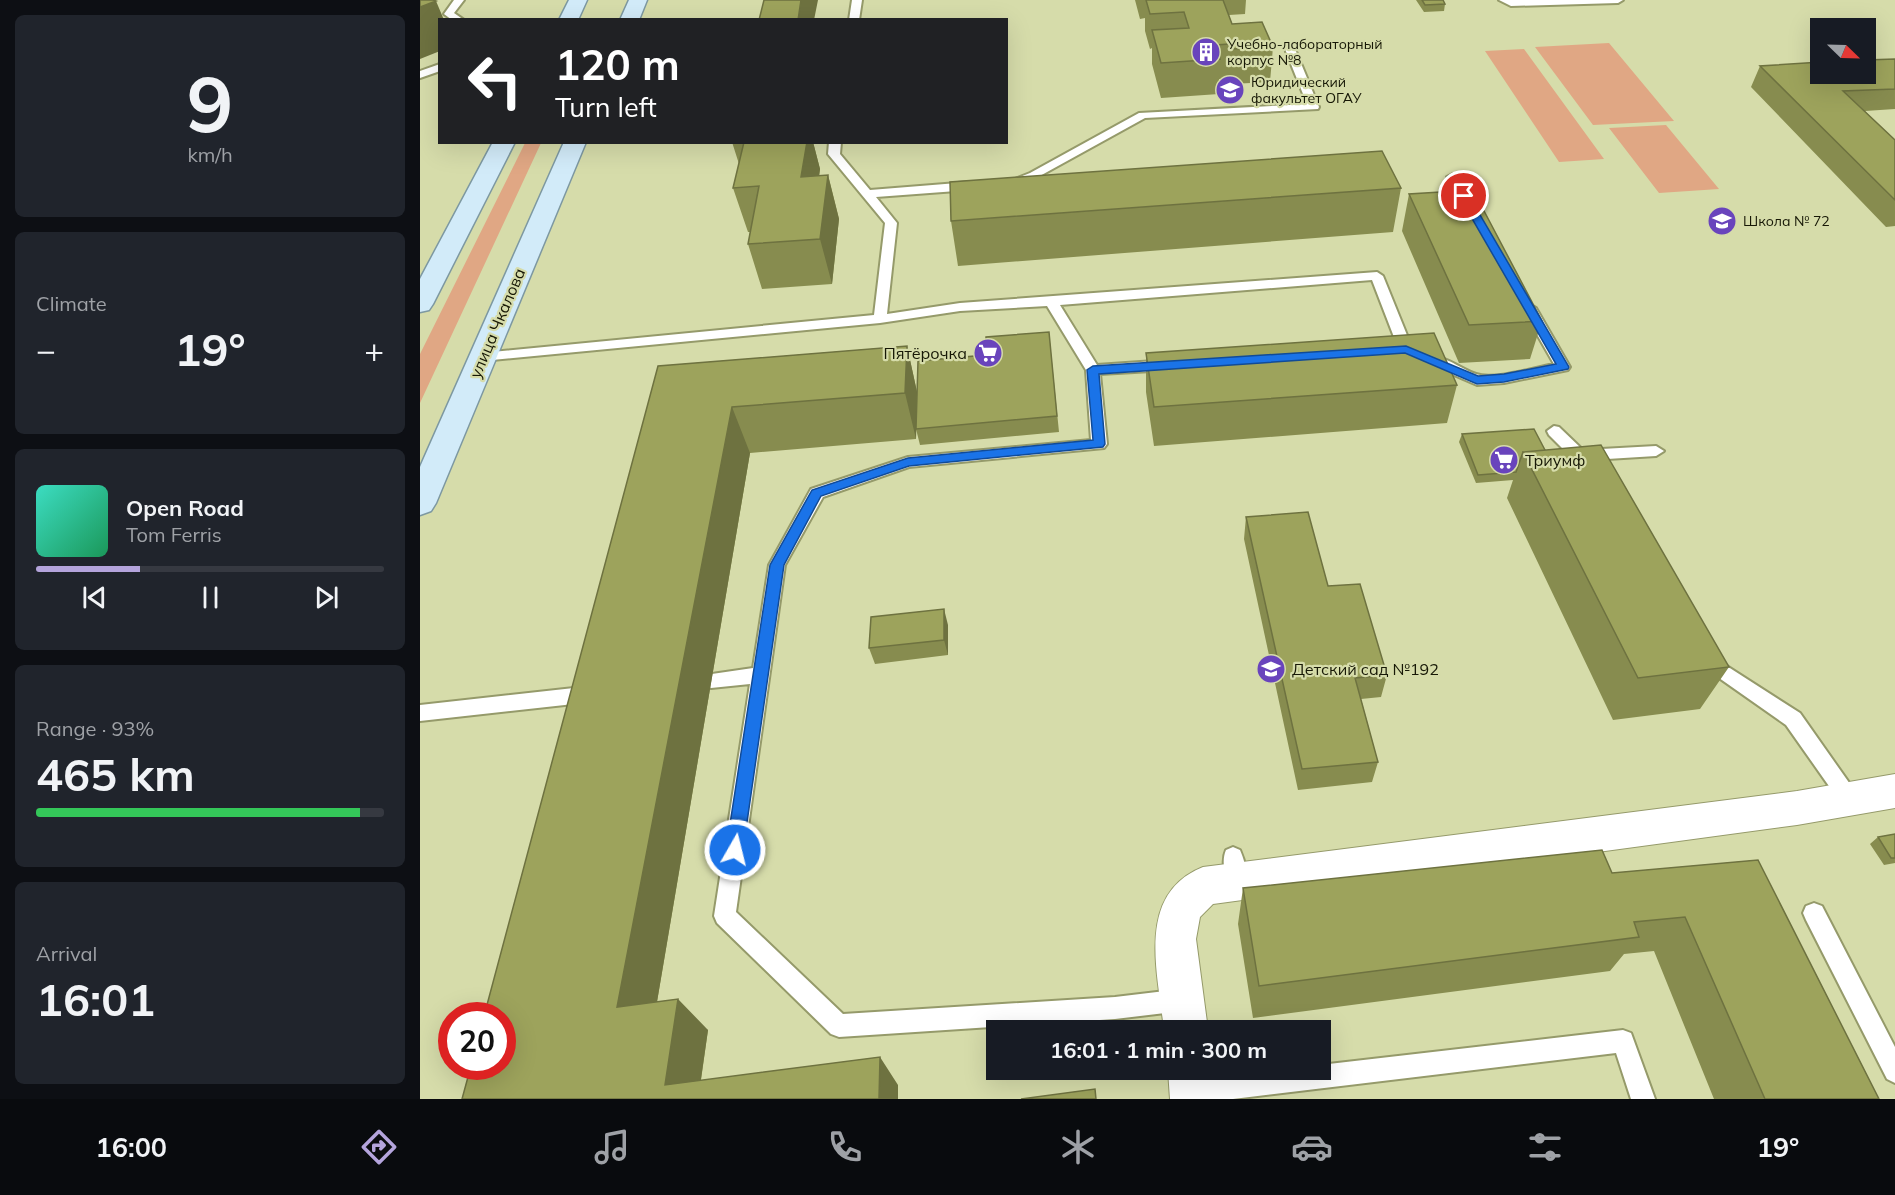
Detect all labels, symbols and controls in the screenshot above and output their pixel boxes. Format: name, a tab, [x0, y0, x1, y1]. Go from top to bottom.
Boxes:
north arrow	[1810, 18, 1876, 84]
map controls	[1810, 18, 1876, 84]
place label: Учебно-лабораторный корпус №8	[1226, 35, 1382, 69]
building icon: Учебно-лабораторный корпус №8	[1190, 36, 1222, 68]
text: 120 m	[555, 38, 680, 91]
icon: left	[456, 42, 534, 120]
text: 9	[187, 54, 233, 152]
place label: Юридический факультет ОГАУ	[1251, 73, 1362, 107]
school or university icon: Юридический факультет ОГАУ	[1214, 74, 1246, 106]
text: Turn left	[555, 90, 657, 124]
text: km/h	[187, 142, 233, 167]
pin	[1438, 170, 1489, 221]
icon: arrive	[1447, 179, 1480, 212]
school or university icon: Школа № 72	[1706, 205, 1738, 237]
place label: Школа № 72	[1743, 212, 1830, 230]
street label: улица Чкалова	[465, 265, 529, 381]
text: Climate	[36, 291, 107, 316]
text: 19°	[174, 321, 246, 377]
text: −	[36, 329, 56, 370]
text: +	[364, 329, 384, 370]
supermarket icon: Пятёрочка	[972, 337, 1004, 369]
place label: Пятёрочка	[883, 343, 967, 363]
supermarket icon: Триумф	[1488, 444, 1520, 476]
place label: Триумф	[1525, 450, 1585, 470]
text: Open Road	[126, 494, 244, 522]
text: Tom Ferris	[126, 522, 222, 547]
icon: previous	[78, 581, 111, 614]
icon: pause	[194, 581, 227, 614]
icon: next	[310, 581, 343, 614]
school or university icon: Детский сад №192	[1255, 653, 1287, 685]
place label: Детский сад №192	[1292, 659, 1439, 679]
text: Range · 93%	[36, 716, 154, 741]
text: 465 km	[36, 746, 195, 802]
position arrow	[703, 818, 767, 882]
text: Arrival	[36, 941, 97, 966]
text: 16:01	[36, 971, 155, 1027]
speed limit sign: 20	[438, 1002, 516, 1080]
text: 16:01 · 1 min · 300 m	[1050, 1036, 1267, 1064]
icon: directions	[358, 1126, 400, 1168]
icon: music	[591, 1126, 633, 1168]
icon: phone	[824, 1126, 866, 1168]
icon: climate	[1057, 1126, 1099, 1168]
icon: car	[1291, 1126, 1333, 1168]
icon: filters	[1524, 1126, 1566, 1168]
text: 16:00	[96, 1130, 167, 1164]
text: 19°	[1757, 1130, 1799, 1164]

